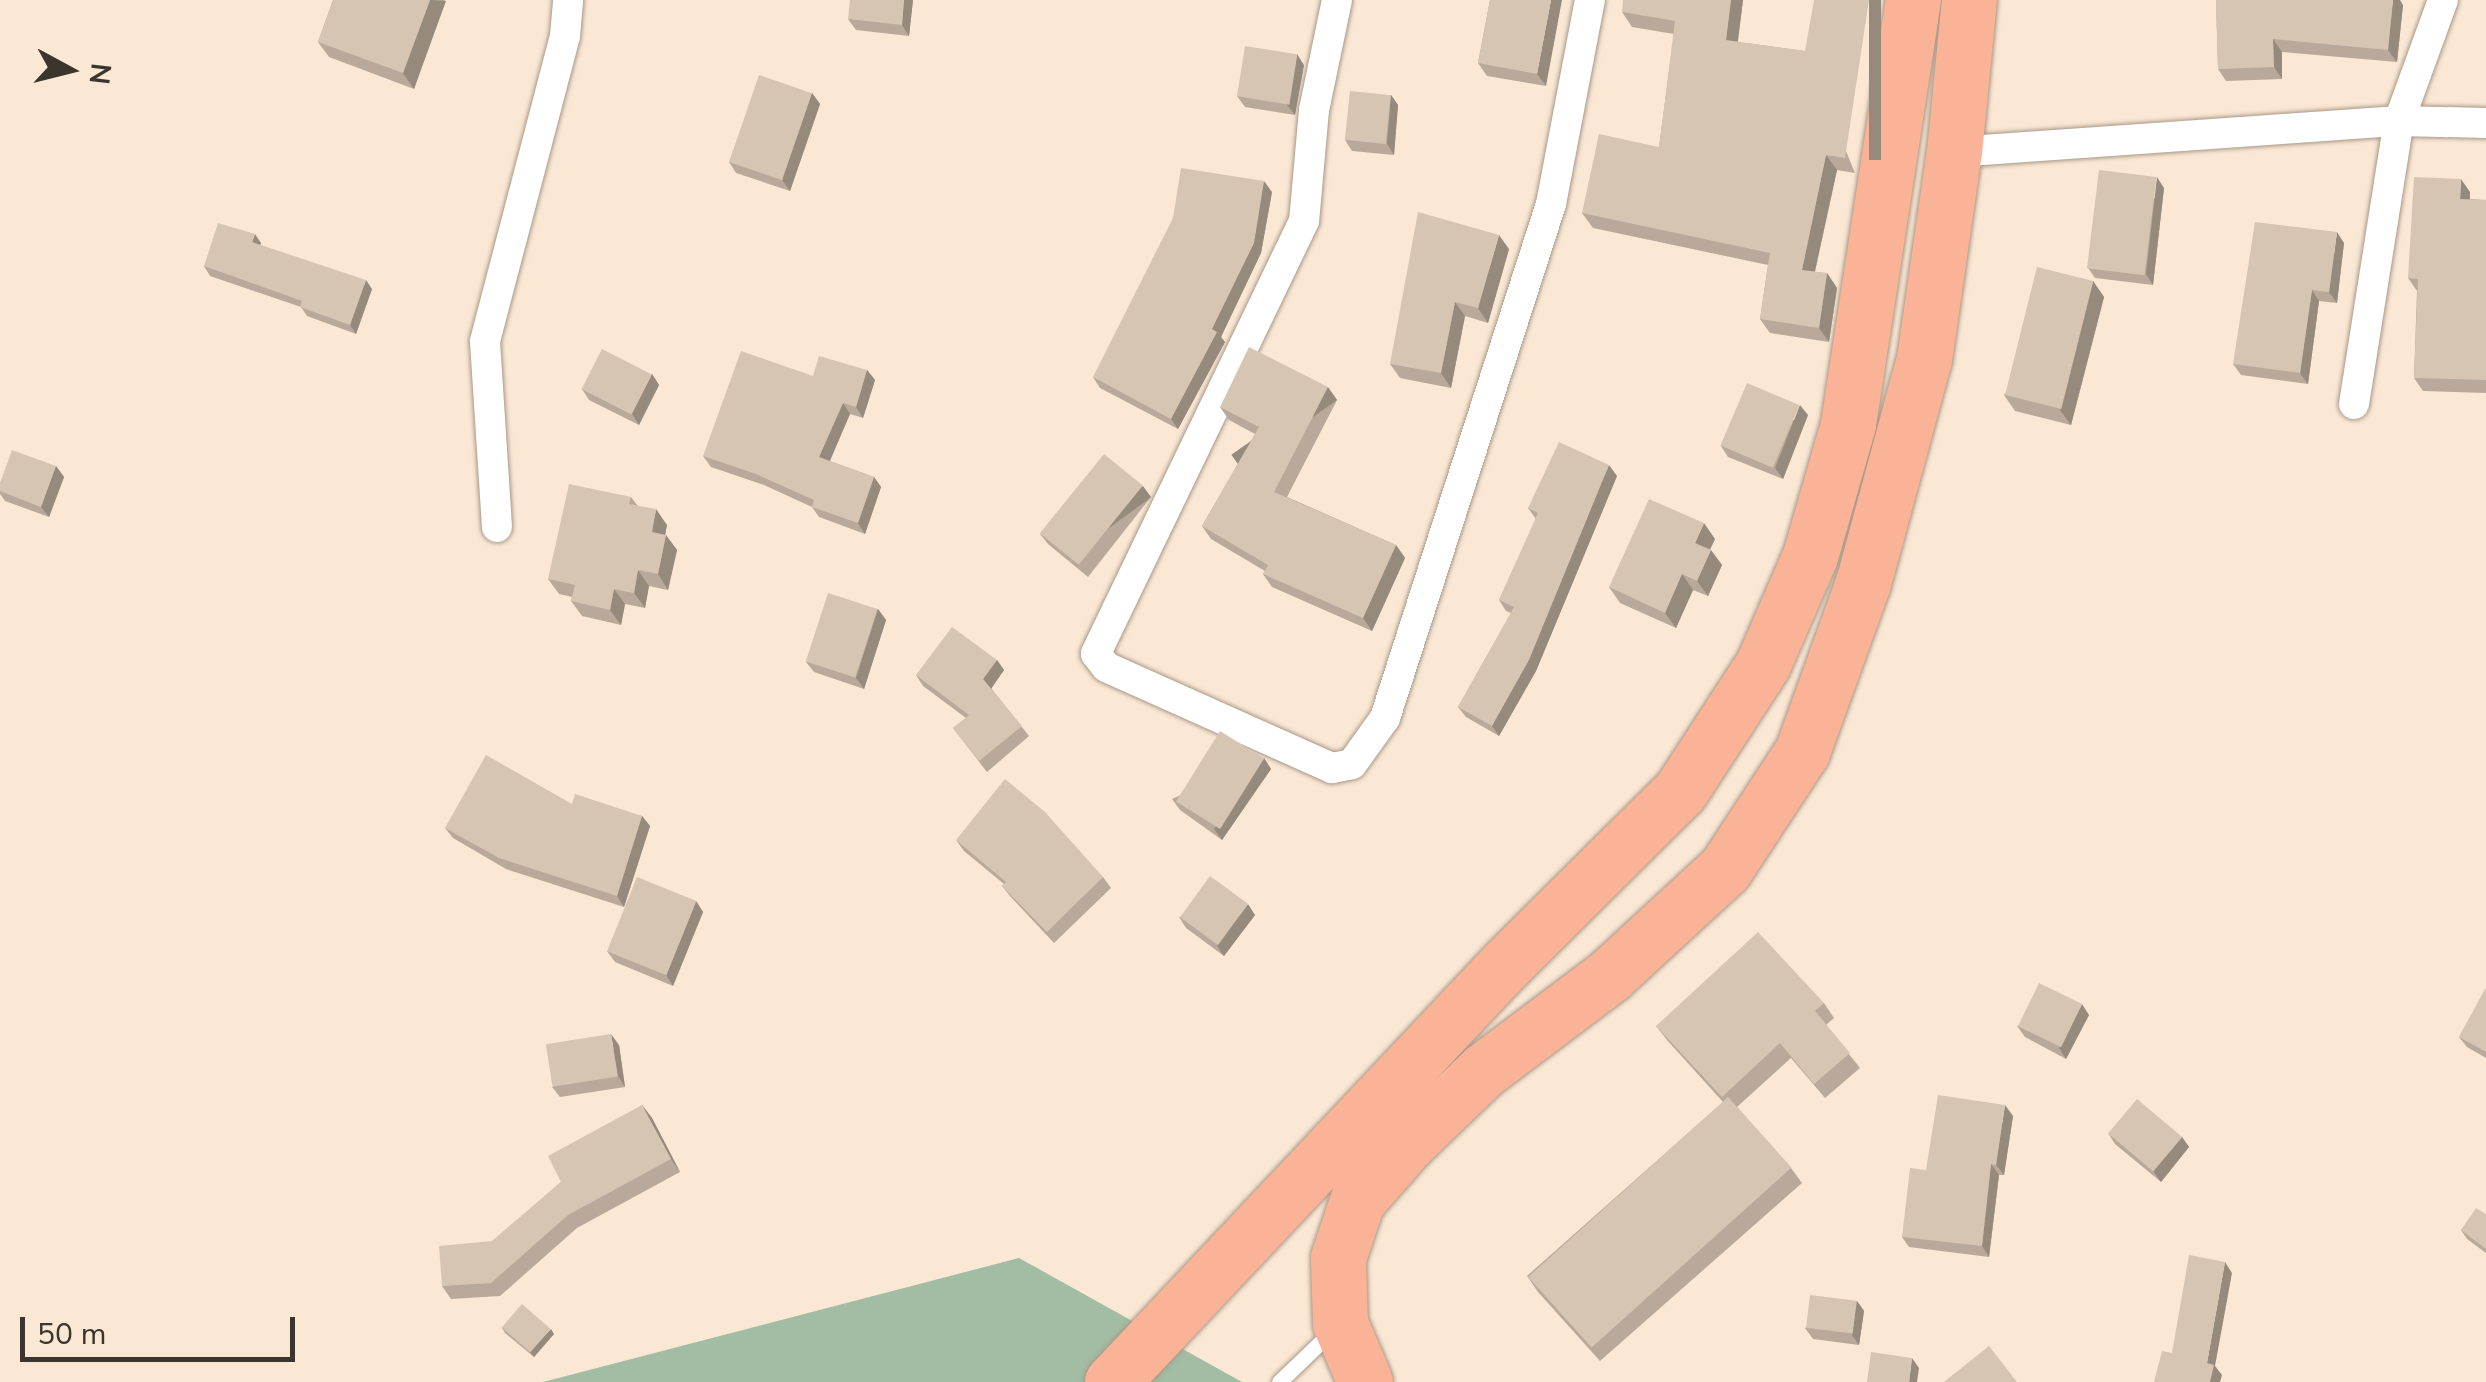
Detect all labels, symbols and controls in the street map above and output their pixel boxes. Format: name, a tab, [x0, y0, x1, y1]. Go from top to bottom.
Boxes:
north arrow	[20, 20, 120, 120]
text: N	[80, 61, 120, 86]
scale bar	[25, 1297, 300, 1359]
text: 50 m	[37, 1314, 106, 1355]

